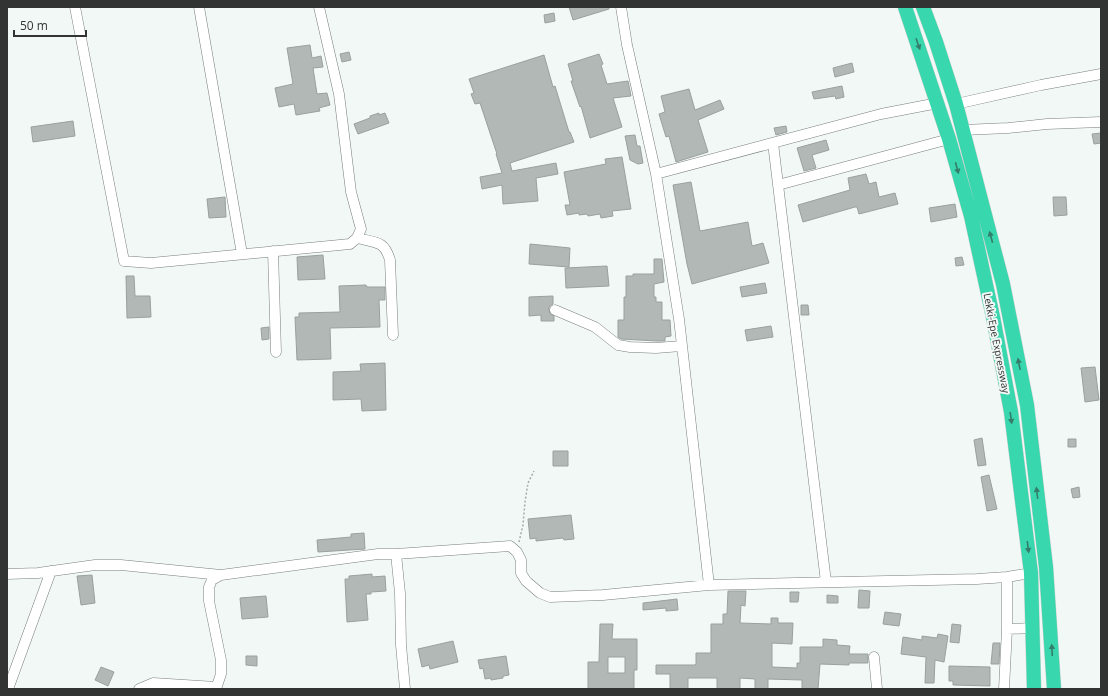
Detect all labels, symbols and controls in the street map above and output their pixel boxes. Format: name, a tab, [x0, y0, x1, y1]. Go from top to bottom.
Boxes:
scale bar	[14, 12, 86, 38]
text: 50 m	[20, 17, 48, 34]
one-way arrow	[915, 38, 921, 50]
one-way arrow	[955, 161, 961, 174]
one-way arrow	[988, 231, 994, 243]
street label: Lekki-Epe Expressway	[980, 292, 1014, 395]
one-way arrow	[1015, 358, 1021, 370]
one-way arrow	[1008, 412, 1014, 424]
one-way arrow	[1034, 487, 1040, 499]
one-way arrow	[1024, 541, 1031, 553]
one-way arrow	[1049, 644, 1056, 656]

